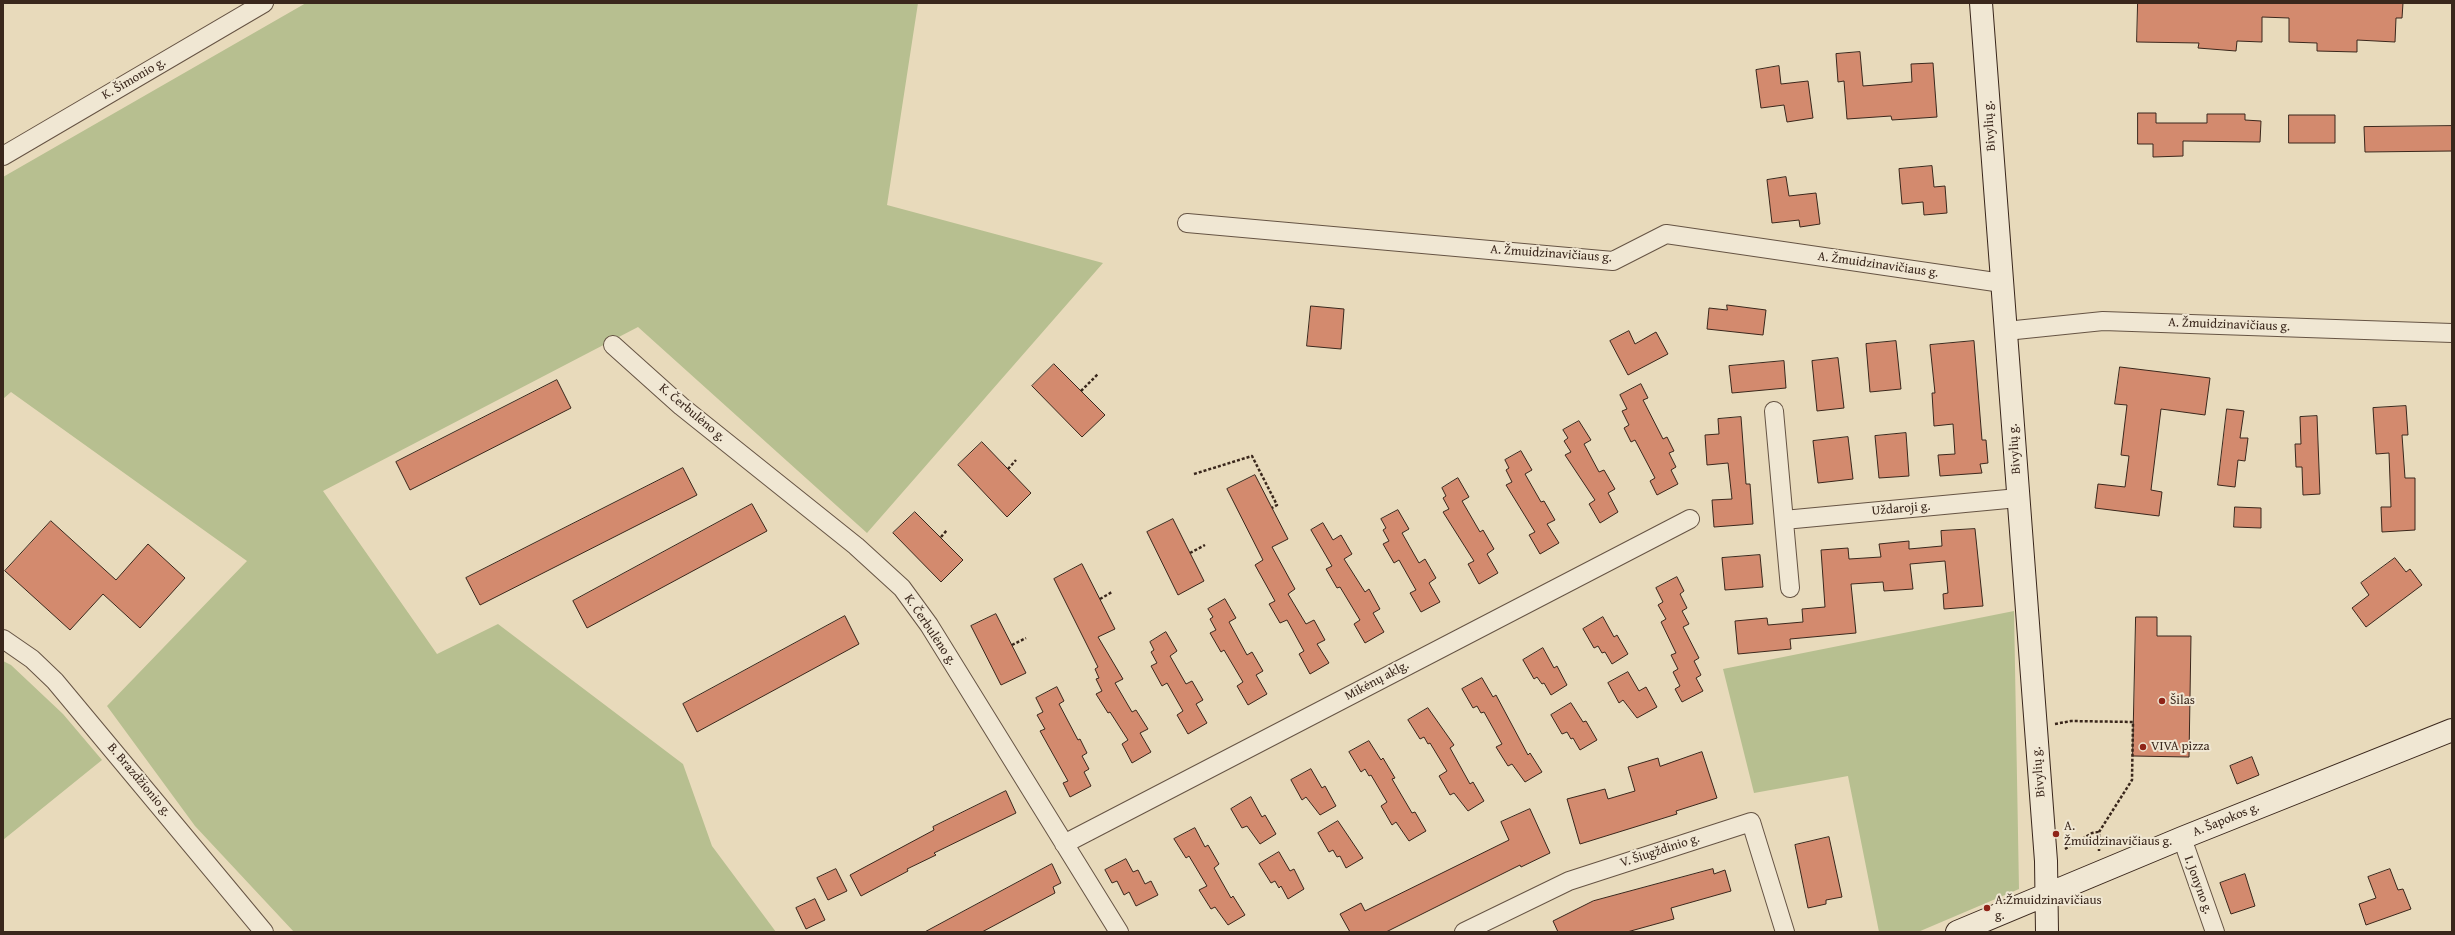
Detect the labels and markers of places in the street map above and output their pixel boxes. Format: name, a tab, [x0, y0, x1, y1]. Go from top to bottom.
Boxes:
place label: Šilas	[2170, 693, 2195, 709]
marker: Šilas	[2157, 696, 2167, 706]
place label: VIVA pizza	[2151, 739, 2210, 755]
marker: VIVA pizza	[2138, 742, 2148, 752]
place label: A. Žmuidzinavičiaus g.	[2064, 819, 2172, 850]
marker: A. Žmuidzinavičiaus g.	[2051, 829, 2061, 839]
place label: A.Žmuidzinavičiaus g.	[1995, 893, 2102, 924]
marker: A.Žmuidzinavičiaus g.	[1982, 903, 1992, 913]

